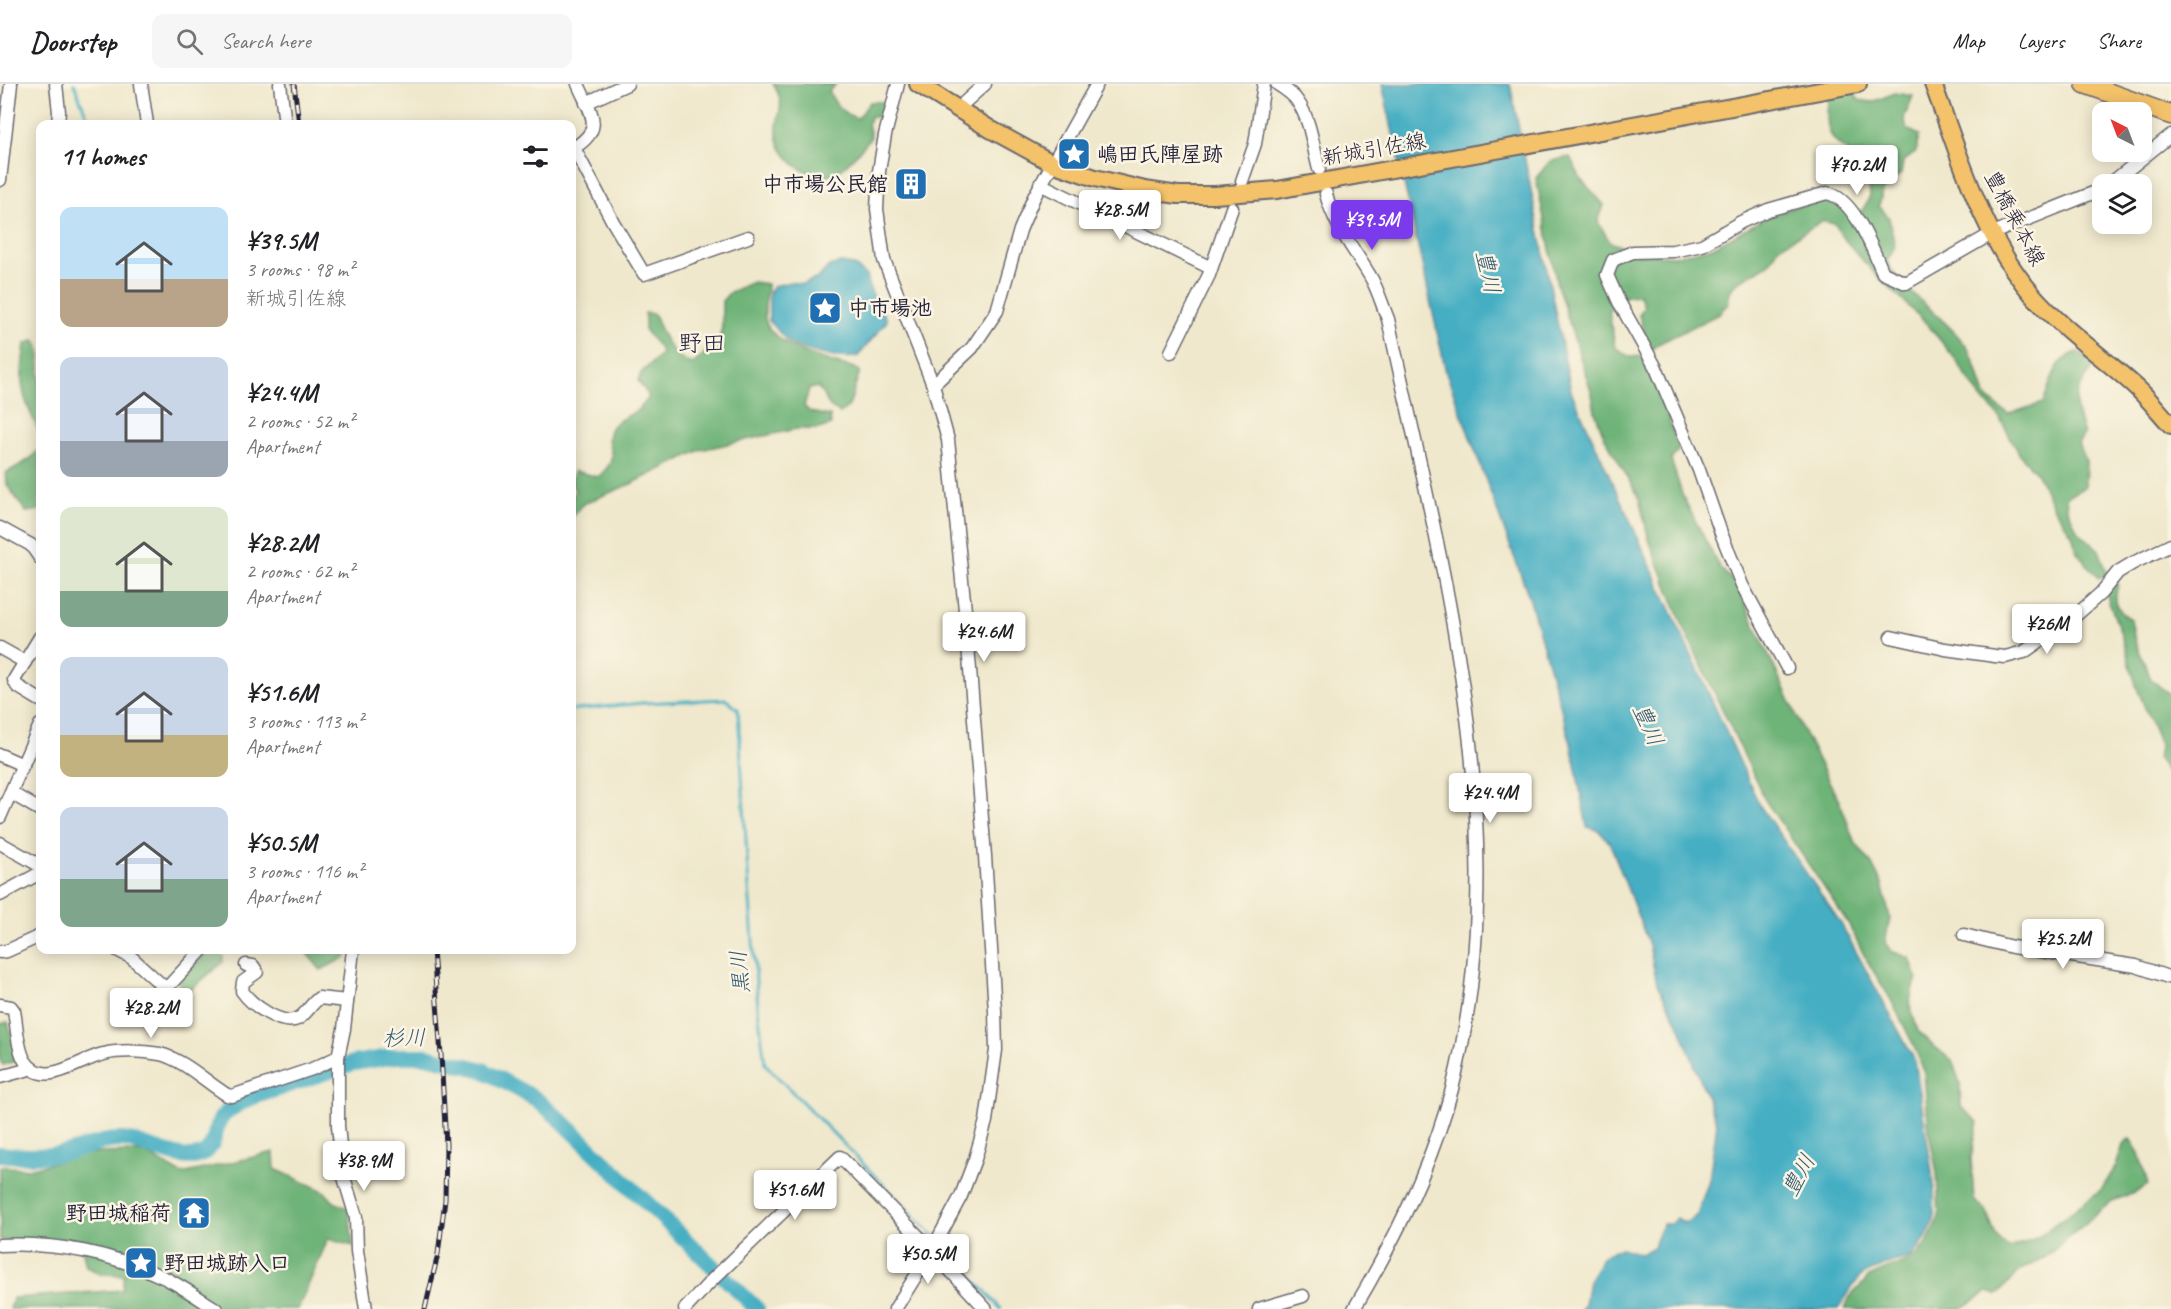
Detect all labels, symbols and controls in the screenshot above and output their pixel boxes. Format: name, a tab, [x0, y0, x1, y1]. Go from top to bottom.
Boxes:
search box	[152, 14, 572, 68]
text: Doorstep	[30, 24, 116, 59]
icon: search	[173, 25, 206, 58]
text: Search here	[221, 27, 311, 55]
text: Map	[1952, 28, 1985, 54]
text: Layers	[2018, 28, 2064, 54]
text: Share	[2097, 28, 2141, 54]
north arrow	[2092, 102, 2152, 162]
map controls	[2092, 102, 2152, 234]
street label: 新城引佐線	[1320, 127, 1428, 171]
place icon: 嶋田氏陣屋跡	[1056, 136, 1092, 172]
text: 11 homes	[60, 140, 145, 173]
icon: filters	[519, 140, 552, 173]
place label: 嶋田氏陣屋跡	[1097, 141, 1223, 167]
pin: ¥70.2M	[1808, 145, 1906, 196]
text: ¥70.2M	[1830, 152, 1884, 177]
building icon: 中市場公民館	[893, 166, 929, 202]
street label: 豊橋乗本線	[1979, 166, 2051, 270]
place label: 中市場公民館	[762, 171, 888, 197]
button: layers	[2092, 174, 2152, 234]
pin: ¥28.5M	[1071, 190, 1169, 241]
text: ¥28.5M	[1093, 197, 1147, 222]
pin: ¥39.5M	[1323, 200, 1421, 251]
text: ¥39.5M	[1345, 207, 1399, 232]
text: ¥39.5M	[246, 224, 316, 257]
icon: home	[108, 231, 180, 303]
water label: 豊川	[1470, 248, 1506, 296]
text: 3 rooms · 98 m²	[246, 257, 354, 282]
text: 新城引佐線	[246, 286, 346, 311]
place icon: 中市場池	[807, 290, 843, 326]
place label: 中市場池	[848, 295, 932, 321]
district label: 野田	[678, 328, 726, 358]
text: ¥24.4M	[246, 376, 317, 409]
icon: home	[108, 381, 180, 453]
text: 2 rooms · 52 m²	[246, 409, 354, 434]
text: Apartment	[246, 434, 319, 459]
text: ¥28.2M	[246, 526, 317, 559]
icon: home	[108, 531, 180, 603]
text: 2 rooms · 62 m²	[246, 559, 354, 584]
text: Apartment	[246, 584, 319, 609]
pin: ¥26M	[2011, 604, 2083, 655]
text: ¥26M	[2026, 611, 2068, 636]
pin: ¥24.6M	[935, 612, 1033, 663]
text: ¥24.6M	[957, 619, 1011, 644]
text: ¥51.6M	[246, 676, 317, 709]
icon: home	[108, 681, 180, 753]
water label: 豊川	[1626, 699, 1670, 751]
text: 3 rooms · 113 m²	[246, 709, 363, 734]
text: Apartment	[246, 734, 319, 759]
pin: ¥24.4M	[1441, 773, 1539, 824]
text: ¥24.4M	[1463, 780, 1517, 805]
text: ¥50.5M	[246, 826, 316, 859]
icon: home	[108, 831, 180, 903]
text: 3 rooms · 116 m²	[246, 859, 363, 884]
text: Apartment	[246, 884, 319, 909]
pin: ¥25.2M	[2014, 919, 2112, 970]
text: ¥25.2M	[2036, 926, 2090, 951]
water label: 黒川	[724, 949, 756, 995]
pin: ¥28.2M	[102, 988, 200, 1039]
text: ¥28.2M	[124, 995, 178, 1020]
water label: 杉川	[382, 1024, 426, 1052]
pin: ¥38.9M	[315, 1141, 413, 1192]
text: ¥38.9M	[337, 1148, 391, 1173]
water label: 豊川	[1776, 1149, 1822, 1201]
pin: ¥51.6M	[746, 1170, 844, 1221]
text: ¥51.6M	[768, 1177, 822, 1202]
temple icon: 野田城稲荷	[176, 1195, 212, 1231]
place label: 野田城稲荷	[66, 1200, 171, 1226]
pin: ¥50.5M	[879, 1234, 977, 1285]
text: ¥50.5M	[901, 1241, 955, 1266]
place icon: 野田城跡入口	[123, 1245, 159, 1281]
place label: 野田城跡入口	[164, 1250, 290, 1276]

